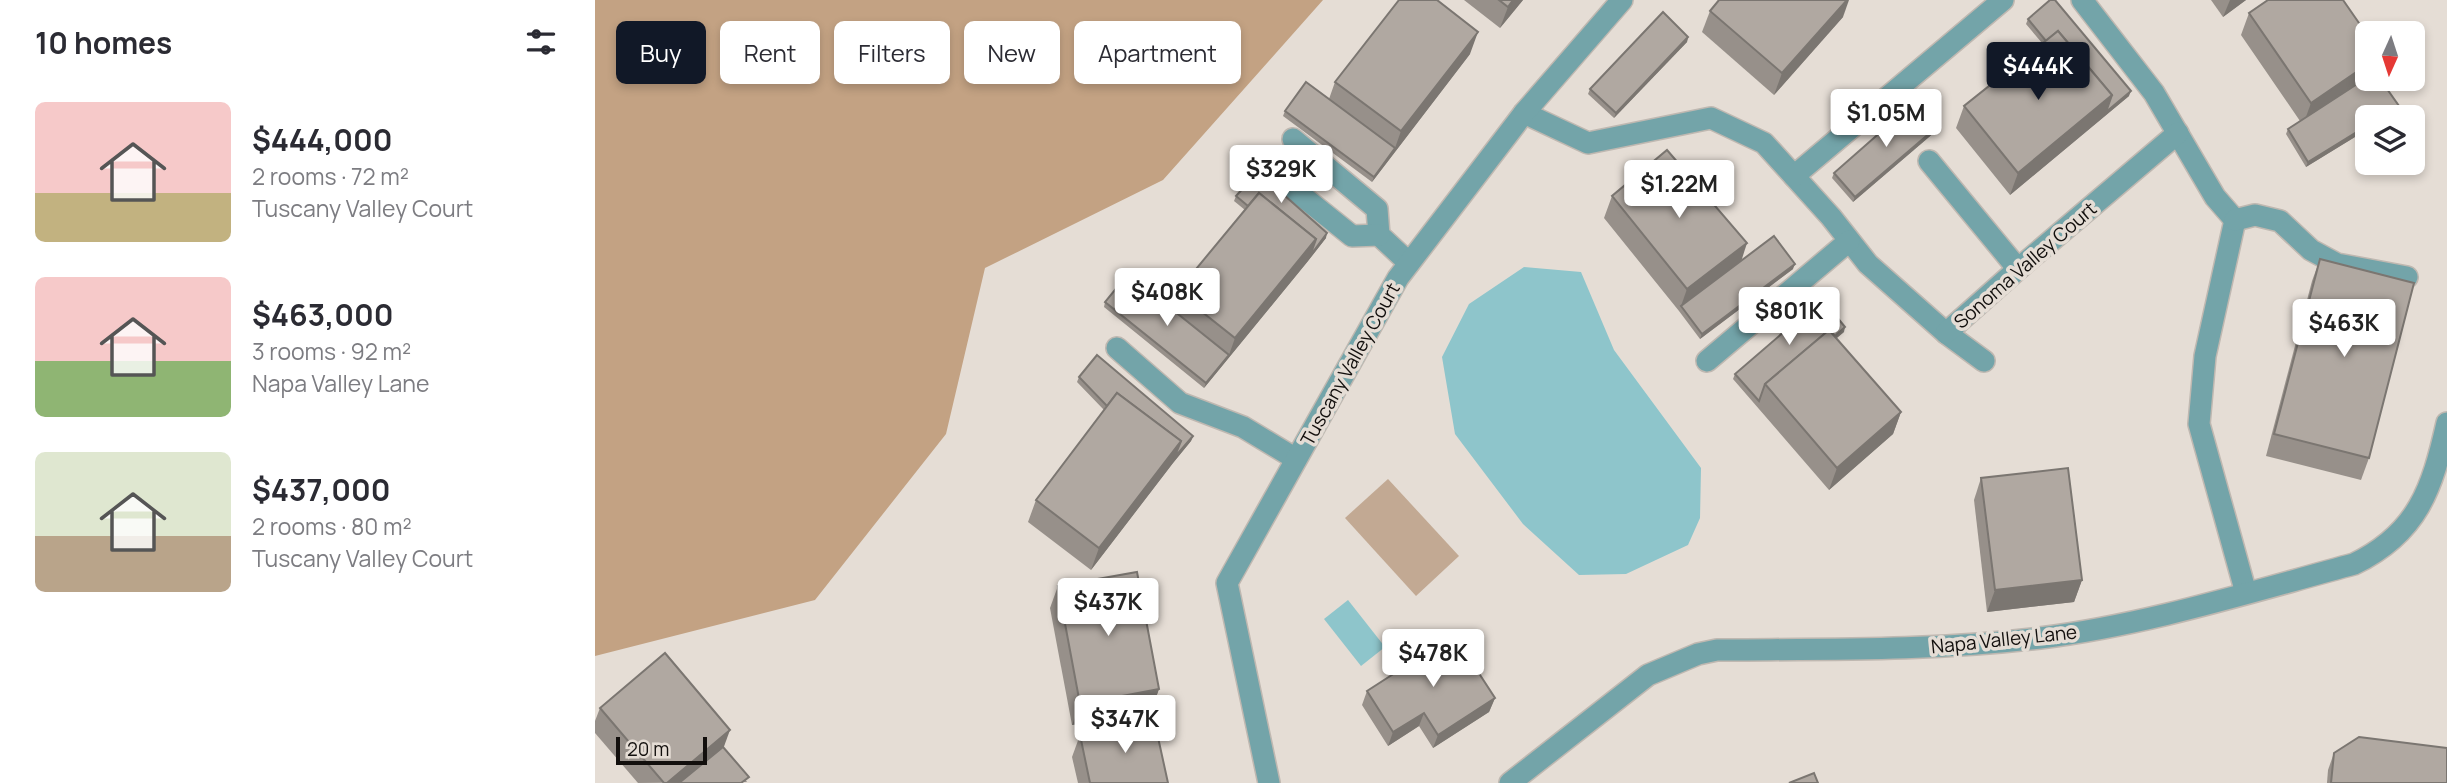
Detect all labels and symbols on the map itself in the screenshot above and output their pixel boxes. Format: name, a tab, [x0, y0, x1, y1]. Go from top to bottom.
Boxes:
north arrow	[2355, 21, 2425, 91]
pin: $444K	[1989, 42, 2087, 102]
pin: $1.05M	[1829, 90, 1943, 149]
pin: $329K	[1232, 146, 1330, 205]
pin: $1.22M	[1622, 160, 1736, 220]
street label: Sonoma Valley Court	[1948, 196, 2102, 334]
pin: $408K	[1118, 268, 1216, 328]
street label: Tuscany Valley Court	[1294, 278, 1406, 450]
pin: $801K	[1740, 288, 1838, 347]
pin: $463K	[2295, 300, 2393, 359]
pin: $437K	[1059, 578, 1157, 638]
street label: Napa Valley Lane	[1930, 618, 2078, 660]
pin: $478K	[1384, 630, 1482, 689]
pin: $347K	[1076, 696, 1174, 755]
scale bar	[616, 734, 707, 766]

